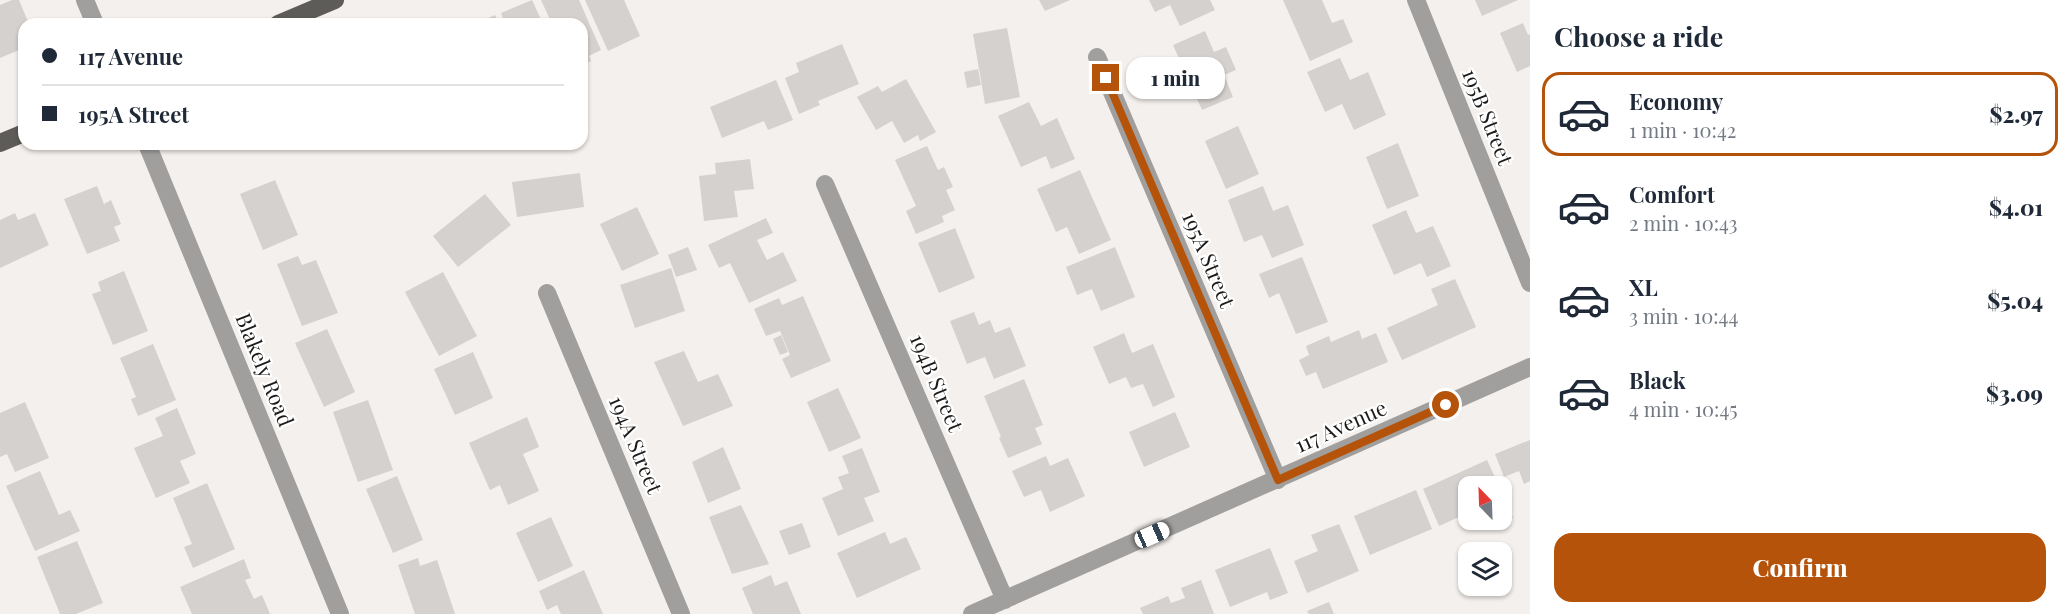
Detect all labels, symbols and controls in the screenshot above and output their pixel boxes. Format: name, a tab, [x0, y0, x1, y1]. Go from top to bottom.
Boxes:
text: Choose a ride	[1554, 18, 1723, 54]
text: 117 Avenue	[78, 41, 183, 71]
callout: 1 min	[1127, 57, 1226, 99]
route end	[1092, 64, 1119, 91]
text: 1 min	[1151, 64, 1200, 91]
street label: 195B Street	[1457, 64, 1521, 169]
text: Economy	[1629, 86, 1723, 116]
icon: car	[1557, 87, 1611, 141]
text: 195A Street	[78, 99, 189, 129]
text: $2.97	[1989, 99, 2043, 129]
text: 1 min · 10:42	[1629, 116, 1736, 143]
text: Comfort	[1629, 179, 1715, 209]
icon: car	[1557, 180, 1611, 234]
text: $4.01	[1989, 192, 2043, 222]
street label: 195A Street	[1177, 207, 1243, 312]
text: 2 min · 10:43	[1629, 209, 1738, 236]
text: XL	[1629, 272, 1658, 302]
icon: car	[1557, 273, 1611, 327]
text: $5.04	[1987, 285, 2043, 315]
text: 3 min · 10:44	[1629, 302, 1738, 329]
street label: Blakely Road	[230, 308, 301, 430]
street label: 194B Street	[905, 329, 971, 436]
text: Black	[1629, 365, 1686, 395]
icon: car	[1557, 366, 1611, 420]
text: $3.09	[1986, 378, 2043, 408]
street label: 194A Street	[604, 391, 670, 498]
route start	[1432, 391, 1459, 418]
street label: 117 Avenue	[1290, 393, 1390, 458]
text: 4 min · 10:45	[1629, 395, 1738, 422]
north arrow	[1458, 476, 1512, 530]
map controls	[1458, 476, 1512, 596]
car	[1132, 519, 1172, 551]
button: Confirm	[1554, 533, 2046, 602]
button: layers	[1458, 542, 1512, 596]

